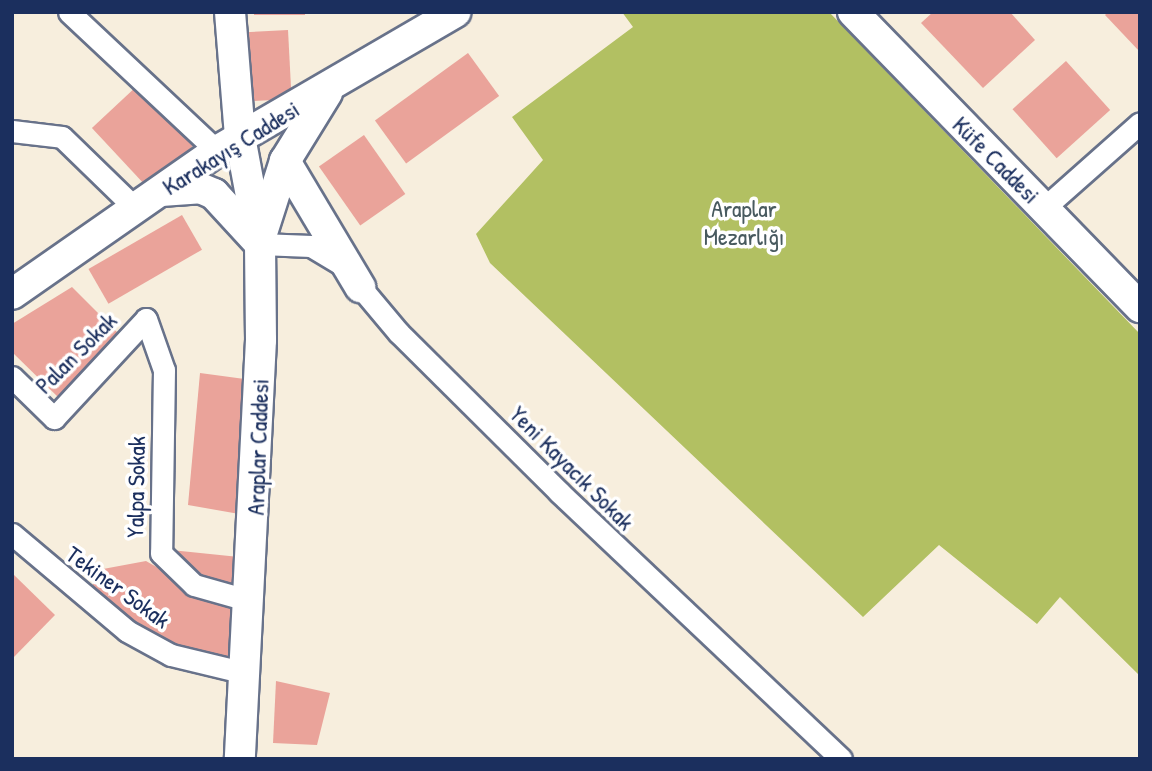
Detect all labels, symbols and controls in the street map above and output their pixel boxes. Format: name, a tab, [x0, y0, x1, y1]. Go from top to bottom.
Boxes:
street label: Karakayış Caddesi	[157, 95, 305, 201]
street label: Küfe Caddesi	[946, 110, 1046, 210]
park label: Araplar Mezarlığı	[704, 195, 784, 251]
street label: Palan Sokak	[29, 306, 123, 400]
street label: Araplar Caddesi	[241, 378, 275, 516]
street label: Yeni Kayacık Sokak	[504, 400, 640, 536]
street label: Yalpa Sokak	[121, 436, 151, 538]
street label: Tekiner Sokak	[60, 540, 176, 634]

